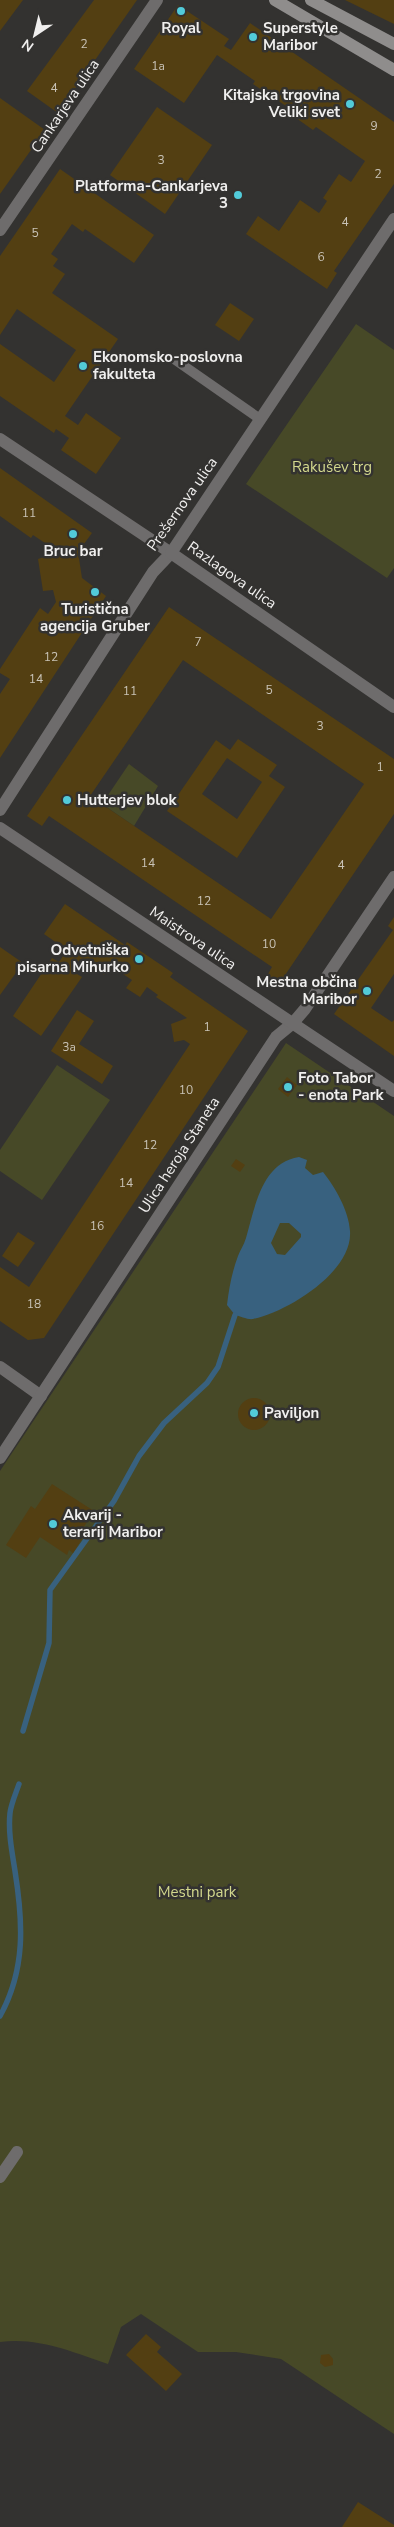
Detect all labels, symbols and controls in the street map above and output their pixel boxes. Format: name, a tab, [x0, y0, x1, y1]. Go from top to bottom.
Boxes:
marker: Royal	[175, 5, 187, 17]
north arrow	[10, 10, 60, 60]
place label: Royal	[161, 18, 201, 38]
place label: Superstyle Maribor	[263, 18, 338, 55]
marker: Superstyle Maribor	[247, 31, 259, 43]
text: N	[18, 34, 38, 56]
house number: 2	[80, 36, 88, 52]
street label: Cankarjeva ulica	[26, 55, 104, 157]
house number: 1a	[151, 58, 165, 74]
house number: 4	[50, 80, 58, 96]
place label: Kitajska trgovina Veliki svet	[223, 85, 340, 122]
marker: Kitajska trgovina Veliki svet	[344, 98, 356, 110]
house number: 9	[370, 118, 378, 134]
house number: 3	[157, 152, 165, 168]
house number: 2	[374, 166, 382, 182]
place label: Platforma-Cankarjeva 3	[75, 176, 228, 213]
marker: Platforma-Cankarjeva 3	[232, 189, 244, 201]
house number: 4	[341, 214, 349, 230]
house number: 5	[31, 225, 39, 241]
house number: 6	[317, 249, 325, 265]
place label: Ekonomsko-poslovna fakulteta	[93, 347, 243, 384]
marker: Ekonomsko-poslovna fakulteta	[77, 360, 89, 372]
street label: Prešernova ulica	[142, 453, 222, 555]
park label: Rakušev trg	[292, 457, 372, 477]
house number: 11	[22, 505, 36, 521]
marker: Bruc bar	[67, 528, 79, 540]
street label: Razlagova ulica	[183, 537, 281, 613]
place label: Bruc bar	[43, 541, 103, 561]
marker: Turistična agencija Gruber	[89, 586, 101, 598]
place label: Turistična agencija Gruber	[40, 599, 150, 636]
house number: 7	[194, 634, 202, 650]
house number: 12	[44, 649, 58, 665]
house number: 14	[29, 671, 43, 687]
house number: 5	[265, 682, 273, 698]
house number: 11	[123, 683, 137, 699]
house number: 3	[316, 718, 324, 734]
house number: 1	[376, 759, 384, 775]
place label: Hutterjev blok	[77, 790, 178, 810]
marker: Hutterjev blok	[61, 794, 73, 806]
house number: 14	[141, 855, 155, 871]
house number: 4	[337, 857, 345, 873]
house number: 12	[197, 893, 211, 909]
street label: Maistrova ulica	[146, 902, 240, 974]
house number: 10	[262, 936, 276, 952]
place label: Odvetniška pisarna Mihurko	[17, 940, 129, 977]
marker: Odvetniška pisarna Mihurko	[133, 953, 145, 965]
place label: Mestna občina Maribor	[256, 972, 357, 1009]
marker: Mestna občina Maribor	[361, 985, 373, 997]
house number: 1	[203, 1019, 211, 1035]
house number: 3a	[62, 1039, 76, 1055]
place label: Foto Tabor - enota Park	[298, 1068, 385, 1105]
marker: Foto Tabor - enota Park	[282, 1081, 294, 1093]
house number: 10	[179, 1082, 193, 1098]
street label: Ulica heroja Staneta	[134, 1093, 224, 1217]
house number: 12	[143, 1137, 157, 1153]
house number: 14	[119, 1175, 133, 1191]
house number: 16	[90, 1218, 104, 1234]
house number: 18	[27, 1296, 41, 1312]
place label: Paviljon	[264, 1403, 319, 1423]
marker: Paviljon	[248, 1407, 260, 1419]
place label: Akvarij - terarij Maribor	[63, 1505, 163, 1542]
marker: Akvarij - terarij Maribor	[47, 1518, 59, 1530]
park label: Mestni park	[158, 1882, 237, 1902]

